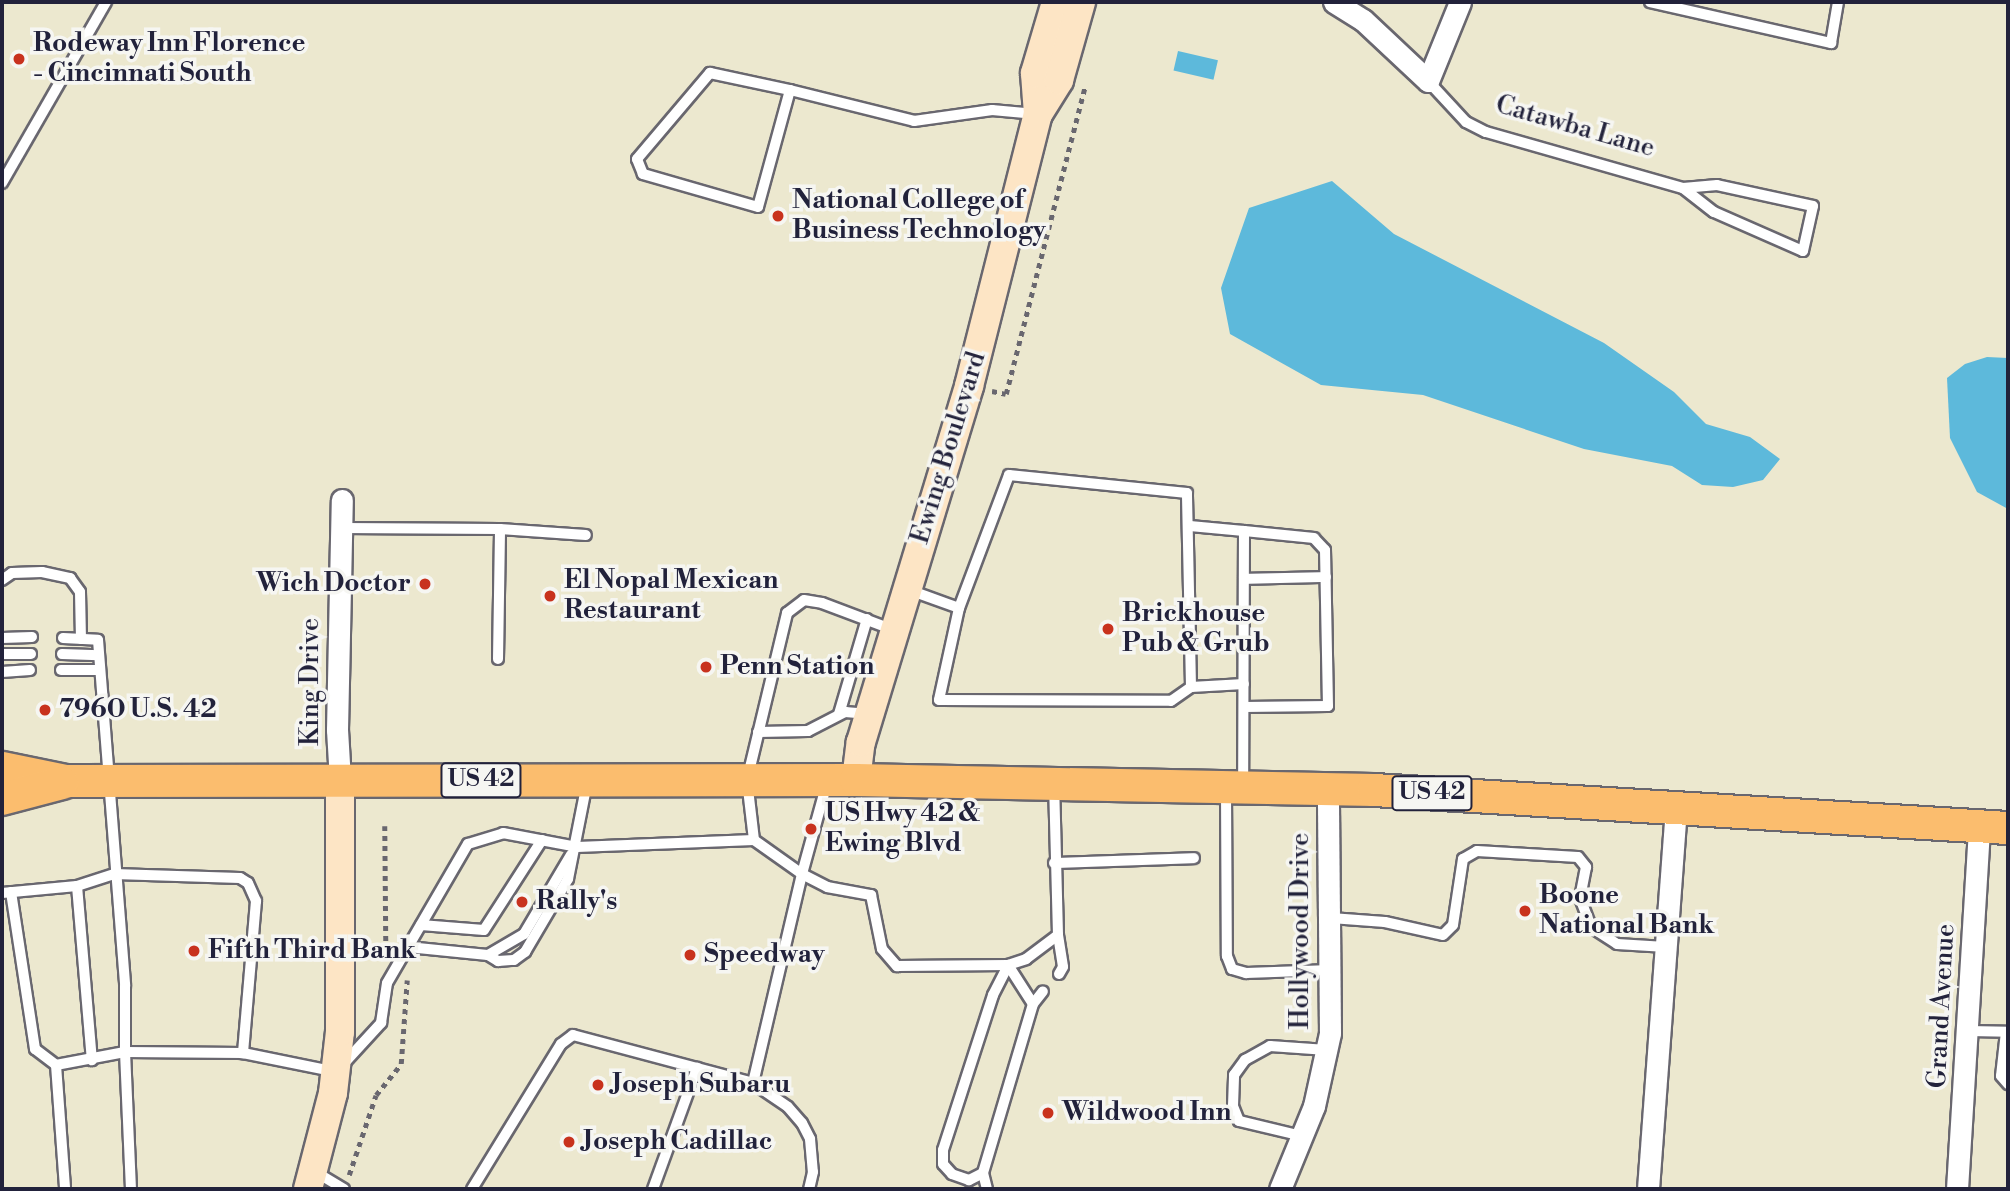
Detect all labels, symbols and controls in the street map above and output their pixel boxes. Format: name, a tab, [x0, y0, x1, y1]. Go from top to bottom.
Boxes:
place label: Rodeway Inn Florence - Cincinnati South	[33, 28, 306, 90]
marker: Rodeway Inn Florence - Cincinnati South	[11, 51, 27, 67]
street label: Catawba Lane	[1492, 89, 1658, 165]
place label: National College of Business Technology	[792, 185, 1046, 246]
marker: National College of Business Technology	[770, 208, 786, 224]
street label: Ewing Boulevard	[905, 348, 993, 548]
place label: El Nopal Mexican Restaurant	[564, 565, 778, 626]
place label: Wich Doctor	[256, 568, 411, 600]
marker: Wich Doctor	[417, 576, 433, 592]
marker: El Nopal Mexican Restaurant	[542, 588, 558, 604]
place label: Brickhouse Pub & Grub	[1122, 598, 1270, 660]
street label: King Drive	[295, 618, 327, 746]
marker: Brickhouse Pub & Grub	[1100, 621, 1116, 637]
place label: Penn Station	[720, 651, 875, 683]
marker: Penn Station	[698, 659, 714, 675]
place label: 7960 U.S. 42	[59, 694, 217, 726]
marker: 7960 U.S. 42	[37, 702, 53, 718]
road number: US 42	[439, 760, 523, 800]
road number: US 42	[1390, 772, 1474, 814]
place label: US Hwy 42 & Ewing Blvd	[825, 798, 980, 860]
marker: US Hwy 42 & Ewing Blvd	[803, 821, 819, 837]
street label: Hollywood Drive	[1285, 833, 1317, 1029]
place label: Boone National Bank	[1539, 880, 1714, 942]
place label: Rally's	[536, 886, 617, 918]
marker: Rally's	[514, 894, 530, 910]
marker: Boone National Bank	[1517, 903, 1533, 919]
street label: Grand Avenue	[1922, 923, 1962, 1089]
place label: Fifth Third Bank	[208, 935, 416, 967]
place label: Speedway	[704, 939, 825, 971]
marker: Fifth Third Bank	[186, 943, 202, 959]
marker: Speedway	[682, 947, 698, 963]
place label: Joseph Subaru	[612, 1069, 790, 1101]
marker: Joseph Subaru	[590, 1077, 606, 1093]
place label: Wildwood Inn	[1062, 1097, 1231, 1129]
marker: Wildwood Inn	[1040, 1105, 1056, 1121]
place label: Joseph Cadillac	[583, 1126, 772, 1158]
marker: Joseph Cadillac	[561, 1134, 577, 1150]

